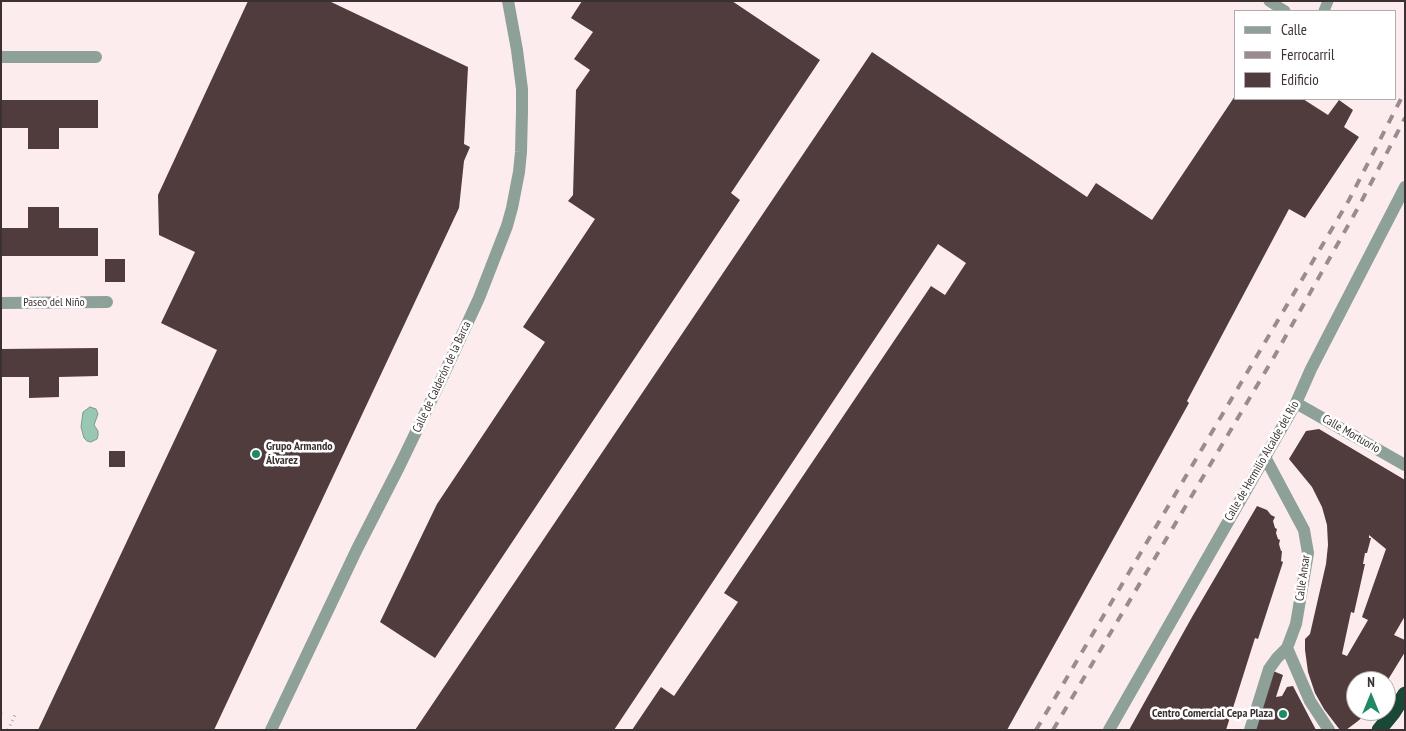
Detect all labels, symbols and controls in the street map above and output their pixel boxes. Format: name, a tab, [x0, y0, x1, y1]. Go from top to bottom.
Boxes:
legend	[1234, 10, 1396, 100]
text: Calle	[1281, 20, 1307, 39]
text: Ferrocarril	[1281, 45, 1334, 64]
text: Edificio	[1281, 70, 1319, 89]
street label: Paseo del Niño	[23, 296, 85, 310]
street label: Calle de Calderón de la Barca	[410, 319, 474, 435]
street label: Calle de Hermilio Alcalde del Río	[1222, 398, 1302, 524]
street label: Calle Mortuorio	[1320, 412, 1382, 456]
place label: Grupo Armando Álvarez	[266, 440, 333, 468]
marker: Grupo Armando Álvarez	[250, 448, 262, 460]
street label: Calle Ansar	[1293, 554, 1313, 602]
north arrow	[1346, 671, 1396, 721]
text: N	[1367, 673, 1375, 691]
place label: Centro Comercial Cepa Plaza	[1152, 707, 1273, 721]
marker: Centro Comercial Cepa Plaza	[1277, 708, 1289, 720]

